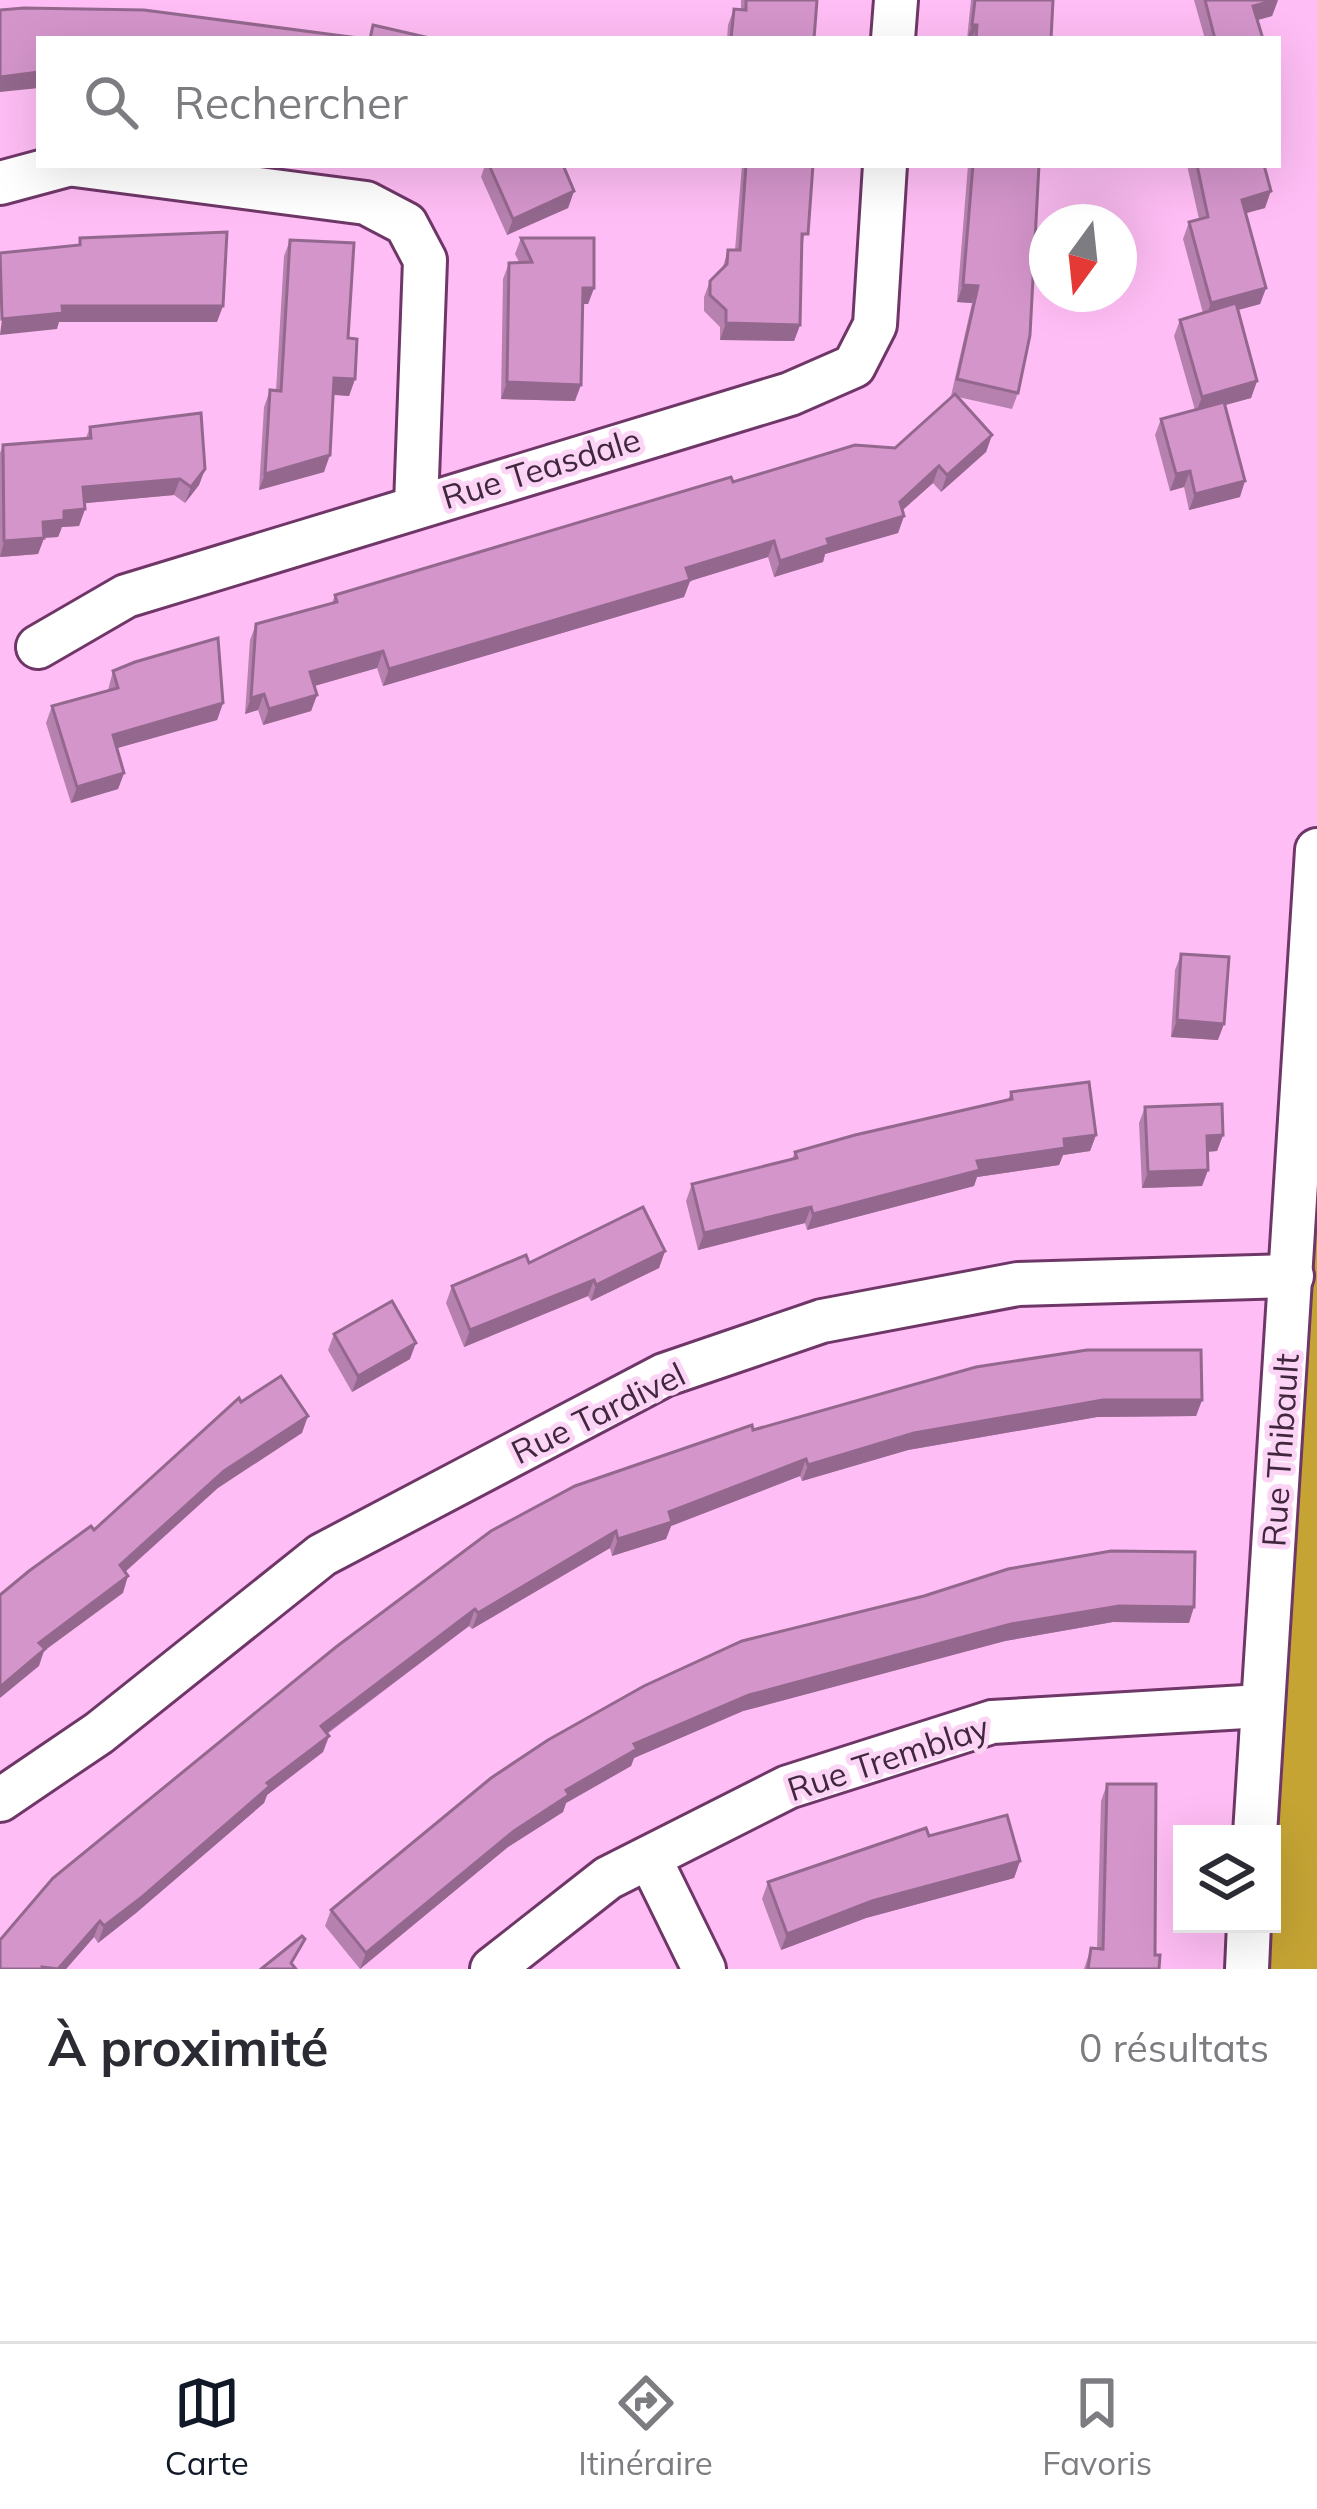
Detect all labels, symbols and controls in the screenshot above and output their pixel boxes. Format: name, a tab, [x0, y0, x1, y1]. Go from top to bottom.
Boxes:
search box	[36, 36, 1281, 168]
icon: search	[78, 69, 144, 135]
text: Rechercher	[174, 74, 408, 130]
north arrow	[1029, 204, 1137, 312]
street label: Rue Teasdale	[437, 418, 645, 517]
street label: Rue Thibault	[1252, 1352, 1307, 1548]
street label: Rue Tardivel	[504, 1353, 691, 1472]
street label: Rue Tremblay	[782, 1706, 994, 1809]
map controls	[1173, 1825, 1281, 1933]
button: layers	[1173, 1825, 1281, 1933]
text: À proximité	[48, 2015, 329, 2079]
text: 0 résultats	[1079, 2023, 1269, 2072]
tab: Carte	[165, 2370, 249, 2483]
tab: Itinéraire	[578, 2370, 713, 2483]
tab: Favoris	[1042, 2370, 1152, 2483]

